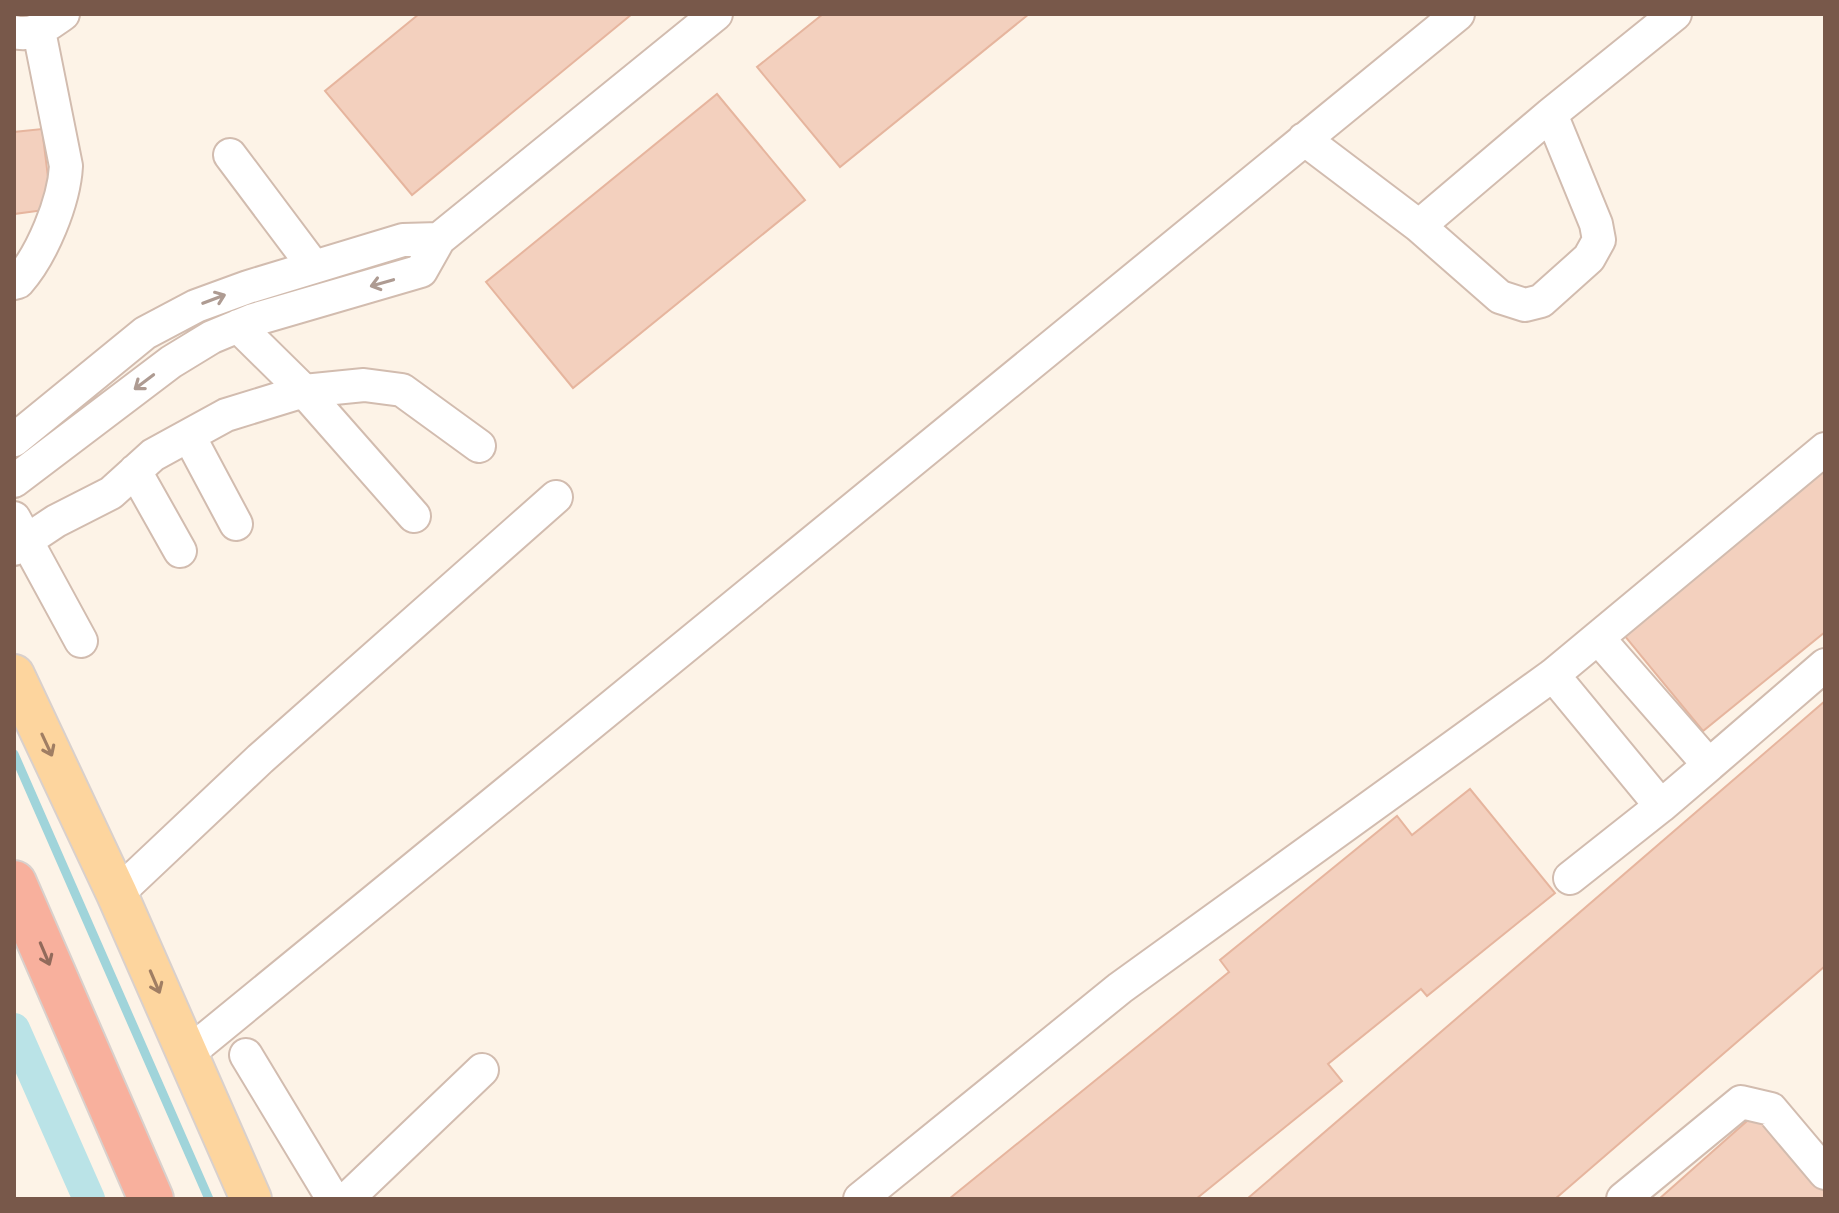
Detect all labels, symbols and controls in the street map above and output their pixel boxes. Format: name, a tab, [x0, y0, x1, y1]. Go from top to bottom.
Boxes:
one-way arrow	[369, 276, 395, 291]
one-way arrow	[201, 291, 226, 305]
one-way arrow	[134, 374, 155, 391]
one-way arrow	[40, 733, 55, 757]
one-way arrow	[39, 941, 54, 966]
one-way arrow	[148, 969, 163, 994]

